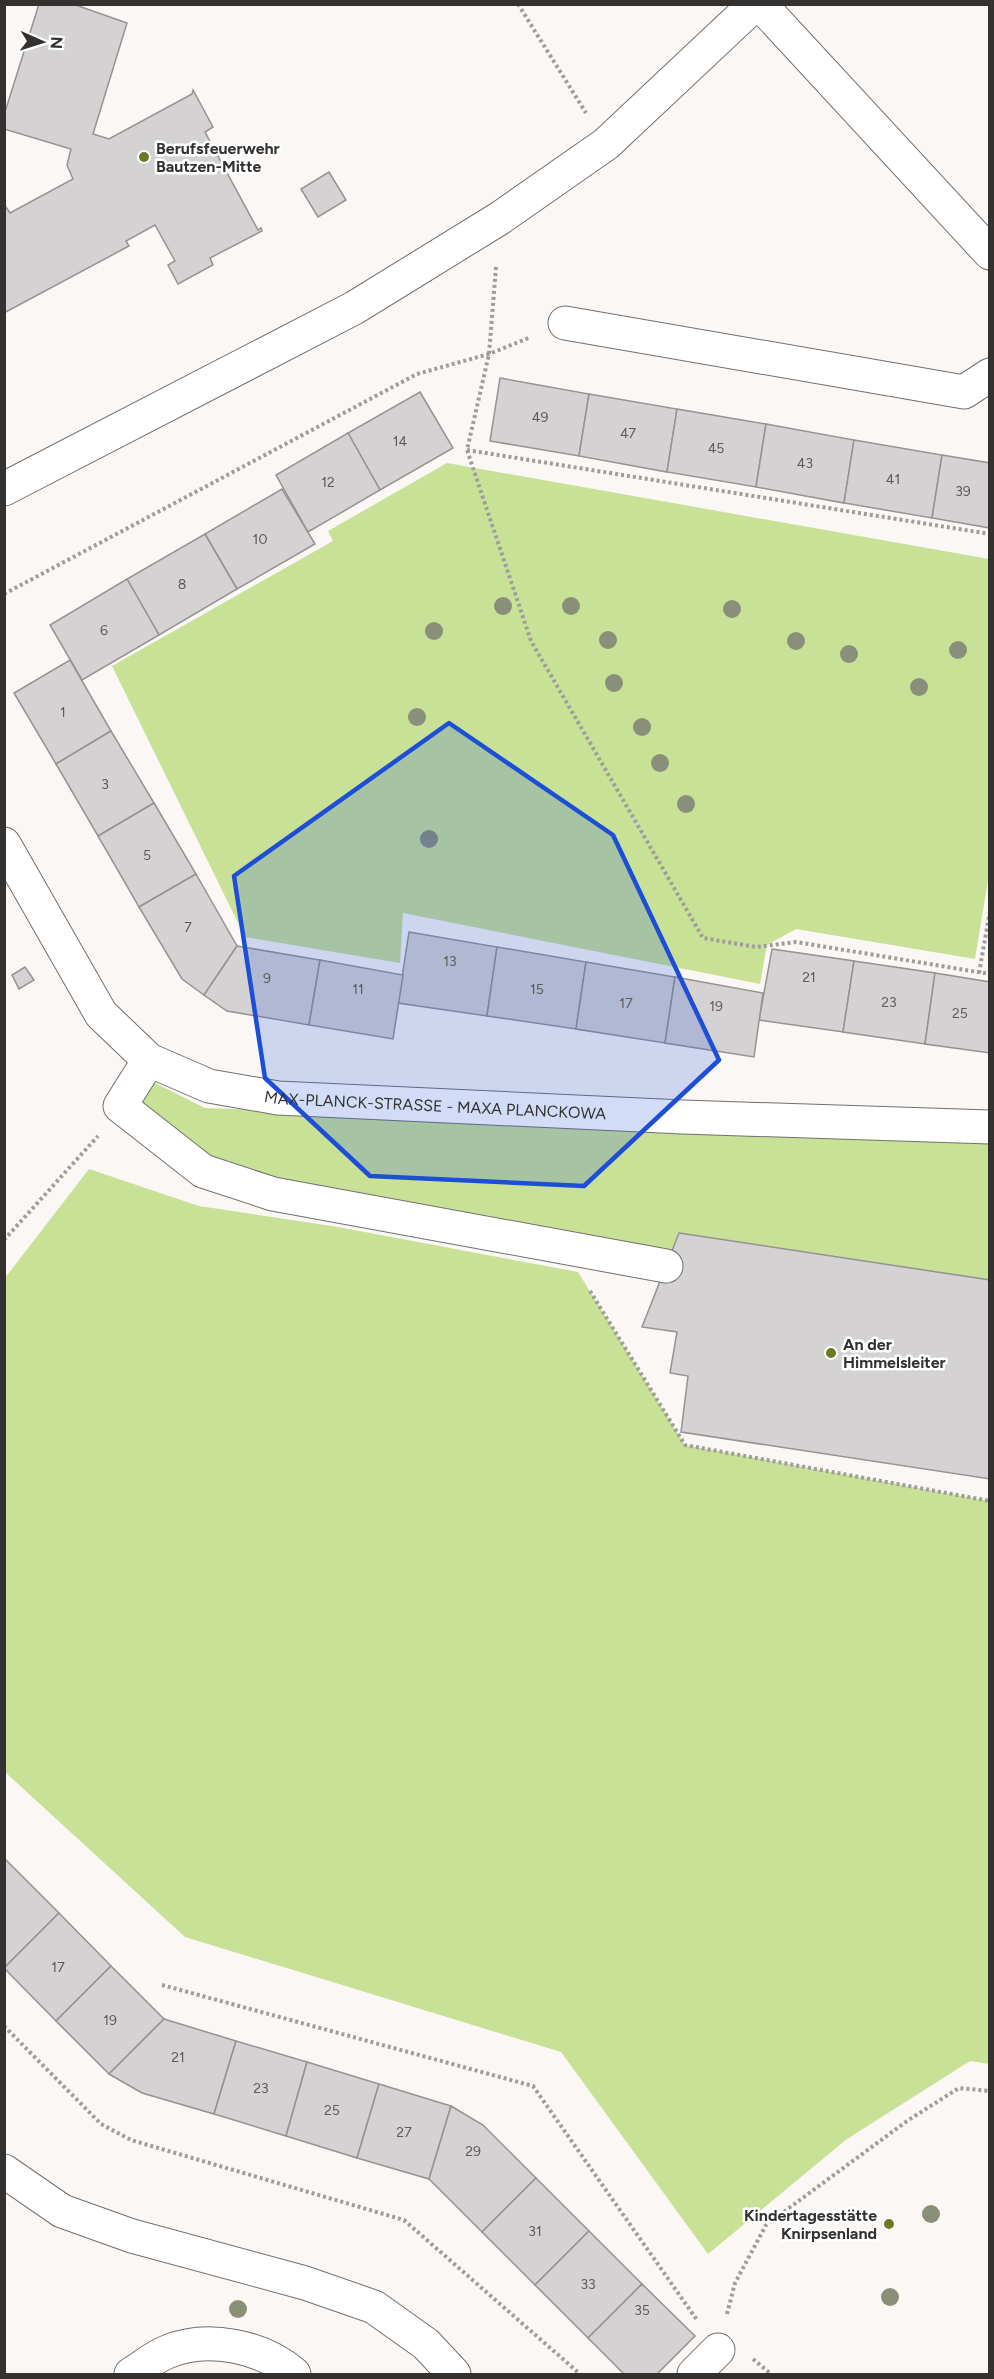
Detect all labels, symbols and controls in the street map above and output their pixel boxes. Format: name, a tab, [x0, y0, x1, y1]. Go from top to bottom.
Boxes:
north arrow	[12, 12, 72, 72]
text: N	[47, 36, 66, 49]
place label: Berufsfeuerwehr Bautzen-Mitte	[156, 139, 280, 176]
marker: Berufsfeuerwehr Bautzen-Mitte	[137, 150, 151, 164]
house number: 49	[532, 409, 548, 426]
house number: 47	[620, 425, 637, 442]
house number: 14	[393, 433, 408, 450]
house number: 45	[708, 440, 724, 457]
house number: 43	[797, 455, 813, 472]
house number: 41	[886, 471, 900, 488]
house number: 12	[321, 474, 335, 491]
house number: 39	[955, 483, 971, 500]
house number: 10	[253, 531, 267, 548]
house number: 8	[178, 576, 186, 593]
house number: 6	[100, 622, 108, 639]
house number: 1	[60, 704, 66, 721]
house number: 3	[101, 776, 109, 793]
house number: 5	[143, 847, 151, 864]
house number: 7	[184, 919, 192, 936]
house number: 13	[443, 953, 457, 970]
house number: 21	[802, 969, 816, 986]
house number: 9	[263, 970, 271, 987]
house number: 11	[352, 981, 364, 998]
house number: 15	[530, 981, 544, 998]
house number: 23	[881, 994, 897, 1011]
house number: 17	[619, 995, 633, 1012]
house number: 19	[709, 998, 723, 1015]
house number: 25	[952, 1005, 968, 1022]
street label: MAX-PLANCK-STRASSE - MAXA PLANCKOWA	[263, 1087, 607, 1123]
place label: An der Himmelsleiter	[843, 1335, 946, 1372]
marker: An der Himmelsleiter	[824, 1346, 838, 1360]
house number: 17	[51, 1959, 65, 1976]
house number: 19	[103, 2012, 117, 2029]
house number: 21	[171, 2049, 185, 2066]
house number: 23	[253, 2080, 269, 2097]
house number: 25	[324, 2102, 340, 2119]
house number: 27	[396, 2124, 412, 2141]
house number: 29	[465, 2143, 481, 2160]
place label: Kindertagesstätte Knirpsenland	[744, 2206, 877, 2243]
marker: Kindertagesstätte Knirpsenland	[882, 2217, 896, 2231]
house number: 31	[528, 2223, 542, 2240]
house number: 33	[580, 2276, 596, 2293]
house number: 35	[634, 2302, 650, 2319]

